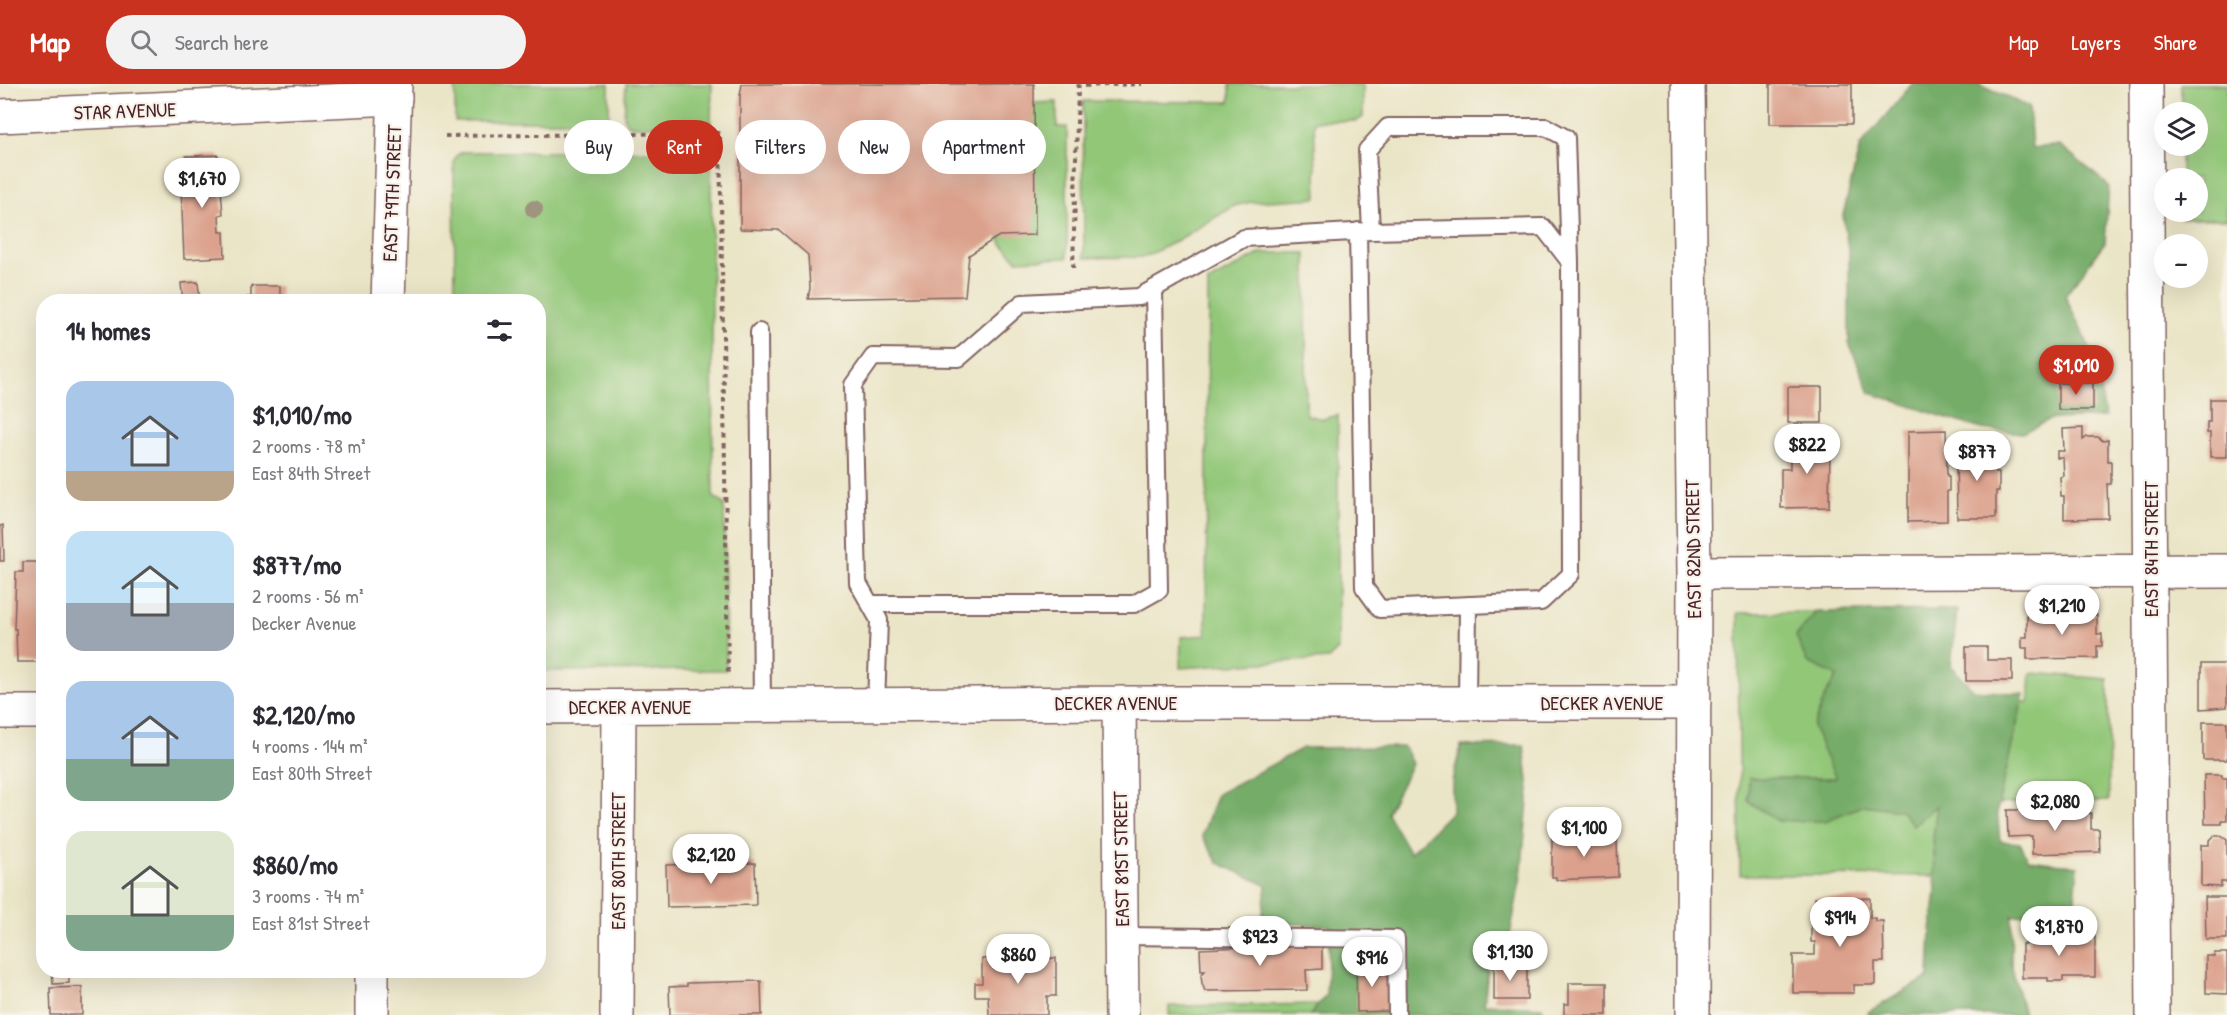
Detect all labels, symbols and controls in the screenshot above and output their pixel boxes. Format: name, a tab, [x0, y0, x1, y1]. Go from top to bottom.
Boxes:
search box	[106, 15, 526, 69]
text: Map	[30, 23, 70, 61]
icon: search	[127, 26, 160, 59]
text: Search here	[175, 27, 269, 57]
text: Map	[2009, 28, 2038, 57]
text: Layers	[2071, 28, 2121, 57]
text: Share	[2154, 28, 2197, 57]
street label: STAR AVENUE	[73, 95, 177, 126]
map controls	[2154, 102, 2208, 288]
button: layers	[2154, 102, 2208, 156]
chip: Buy	[564, 120, 634, 174]
chip: Rent	[646, 120, 723, 174]
chip: Filters	[735, 120, 826, 174]
chip: New	[838, 120, 910, 174]
chip: Apartment	[922, 120, 1046, 174]
street label: EAST 79TH STREET	[376, 123, 407, 262]
pin: $1,670	[153, 158, 251, 209]
text: $1,670	[178, 164, 226, 191]
button: +	[2154, 168, 2208, 222]
button: −	[2154, 234, 2208, 288]
text: 14 homes	[66, 313, 151, 348]
icon: filters	[483, 314, 516, 347]
pin: $1,010	[2027, 345, 2125, 396]
text: $1,010	[2053, 351, 2099, 378]
text: $1,010/mo	[252, 397, 352, 432]
icon: home	[114, 405, 186, 477]
pin: $822	[1771, 424, 1843, 475]
text: $822	[1788, 430, 1826, 457]
pin: $877	[1941, 431, 2013, 482]
text: 2 rooms · 78 m²	[252, 432, 366, 459]
text: $877	[1958, 437, 1996, 464]
text: East 84th Street	[252, 459, 370, 486]
street label: EAST 82ND STREET	[1678, 479, 1707, 619]
street label: EAST 84TH STREET	[2137, 480, 2164, 617]
text: $877/mo	[252, 547, 341, 582]
icon: home	[114, 555, 186, 627]
text: 2 rooms · 56 m²	[252, 582, 364, 609]
pin: $1,210	[2013, 585, 2111, 636]
text: $1,210	[2038, 591, 2086, 618]
text: Decker Avenue	[252, 609, 357, 636]
street label: DECKER AVENUE	[1055, 689, 1177, 716]
street label: DECKER AVENUE	[1541, 689, 1663, 716]
street label: DECKER AVENUE	[569, 693, 691, 720]
text: $2,120/mo	[252, 697, 355, 732]
icon: home	[114, 705, 186, 777]
text: 4 rooms · 144 m²	[252, 732, 367, 759]
text: East 80th Street	[252, 759, 372, 786]
pin: $2,080	[2006, 781, 2104, 832]
text: $2,080	[2030, 787, 2080, 814]
street label: EAST 81ST STREET	[1106, 790, 1135, 927]
street label: EAST 80TH STREET	[604, 792, 631, 930]
pin: $1,100	[1535, 807, 1633, 858]
text: $1,100	[1561, 813, 1607, 840]
pin: $2,120	[662, 834, 760, 885]
text: $2,120	[686, 840, 736, 867]
text: $860/mo	[252, 847, 338, 882]
icon: home	[114, 855, 186, 927]
text: 3 rooms · 74 m²	[252, 882, 364, 909]
pin: $914	[1804, 897, 1876, 948]
text: $914	[1824, 903, 1856, 930]
pin: $1,870	[2010, 906, 2108, 957]
text: East 81st Street	[252, 909, 370, 936]
text: $1,870	[2035, 912, 2083, 939]
pin: $923	[1224, 916, 1296, 967]
text: $923	[1242, 922, 1278, 949]
pin: $1,130	[1461, 931, 1559, 982]
pin: $860	[982, 934, 1054, 985]
pin: $916	[1336, 937, 1408, 988]
text: $1,130	[1487, 937, 1533, 964]
text: $860	[1000, 940, 1036, 967]
text: $916	[1356, 943, 1388, 970]

